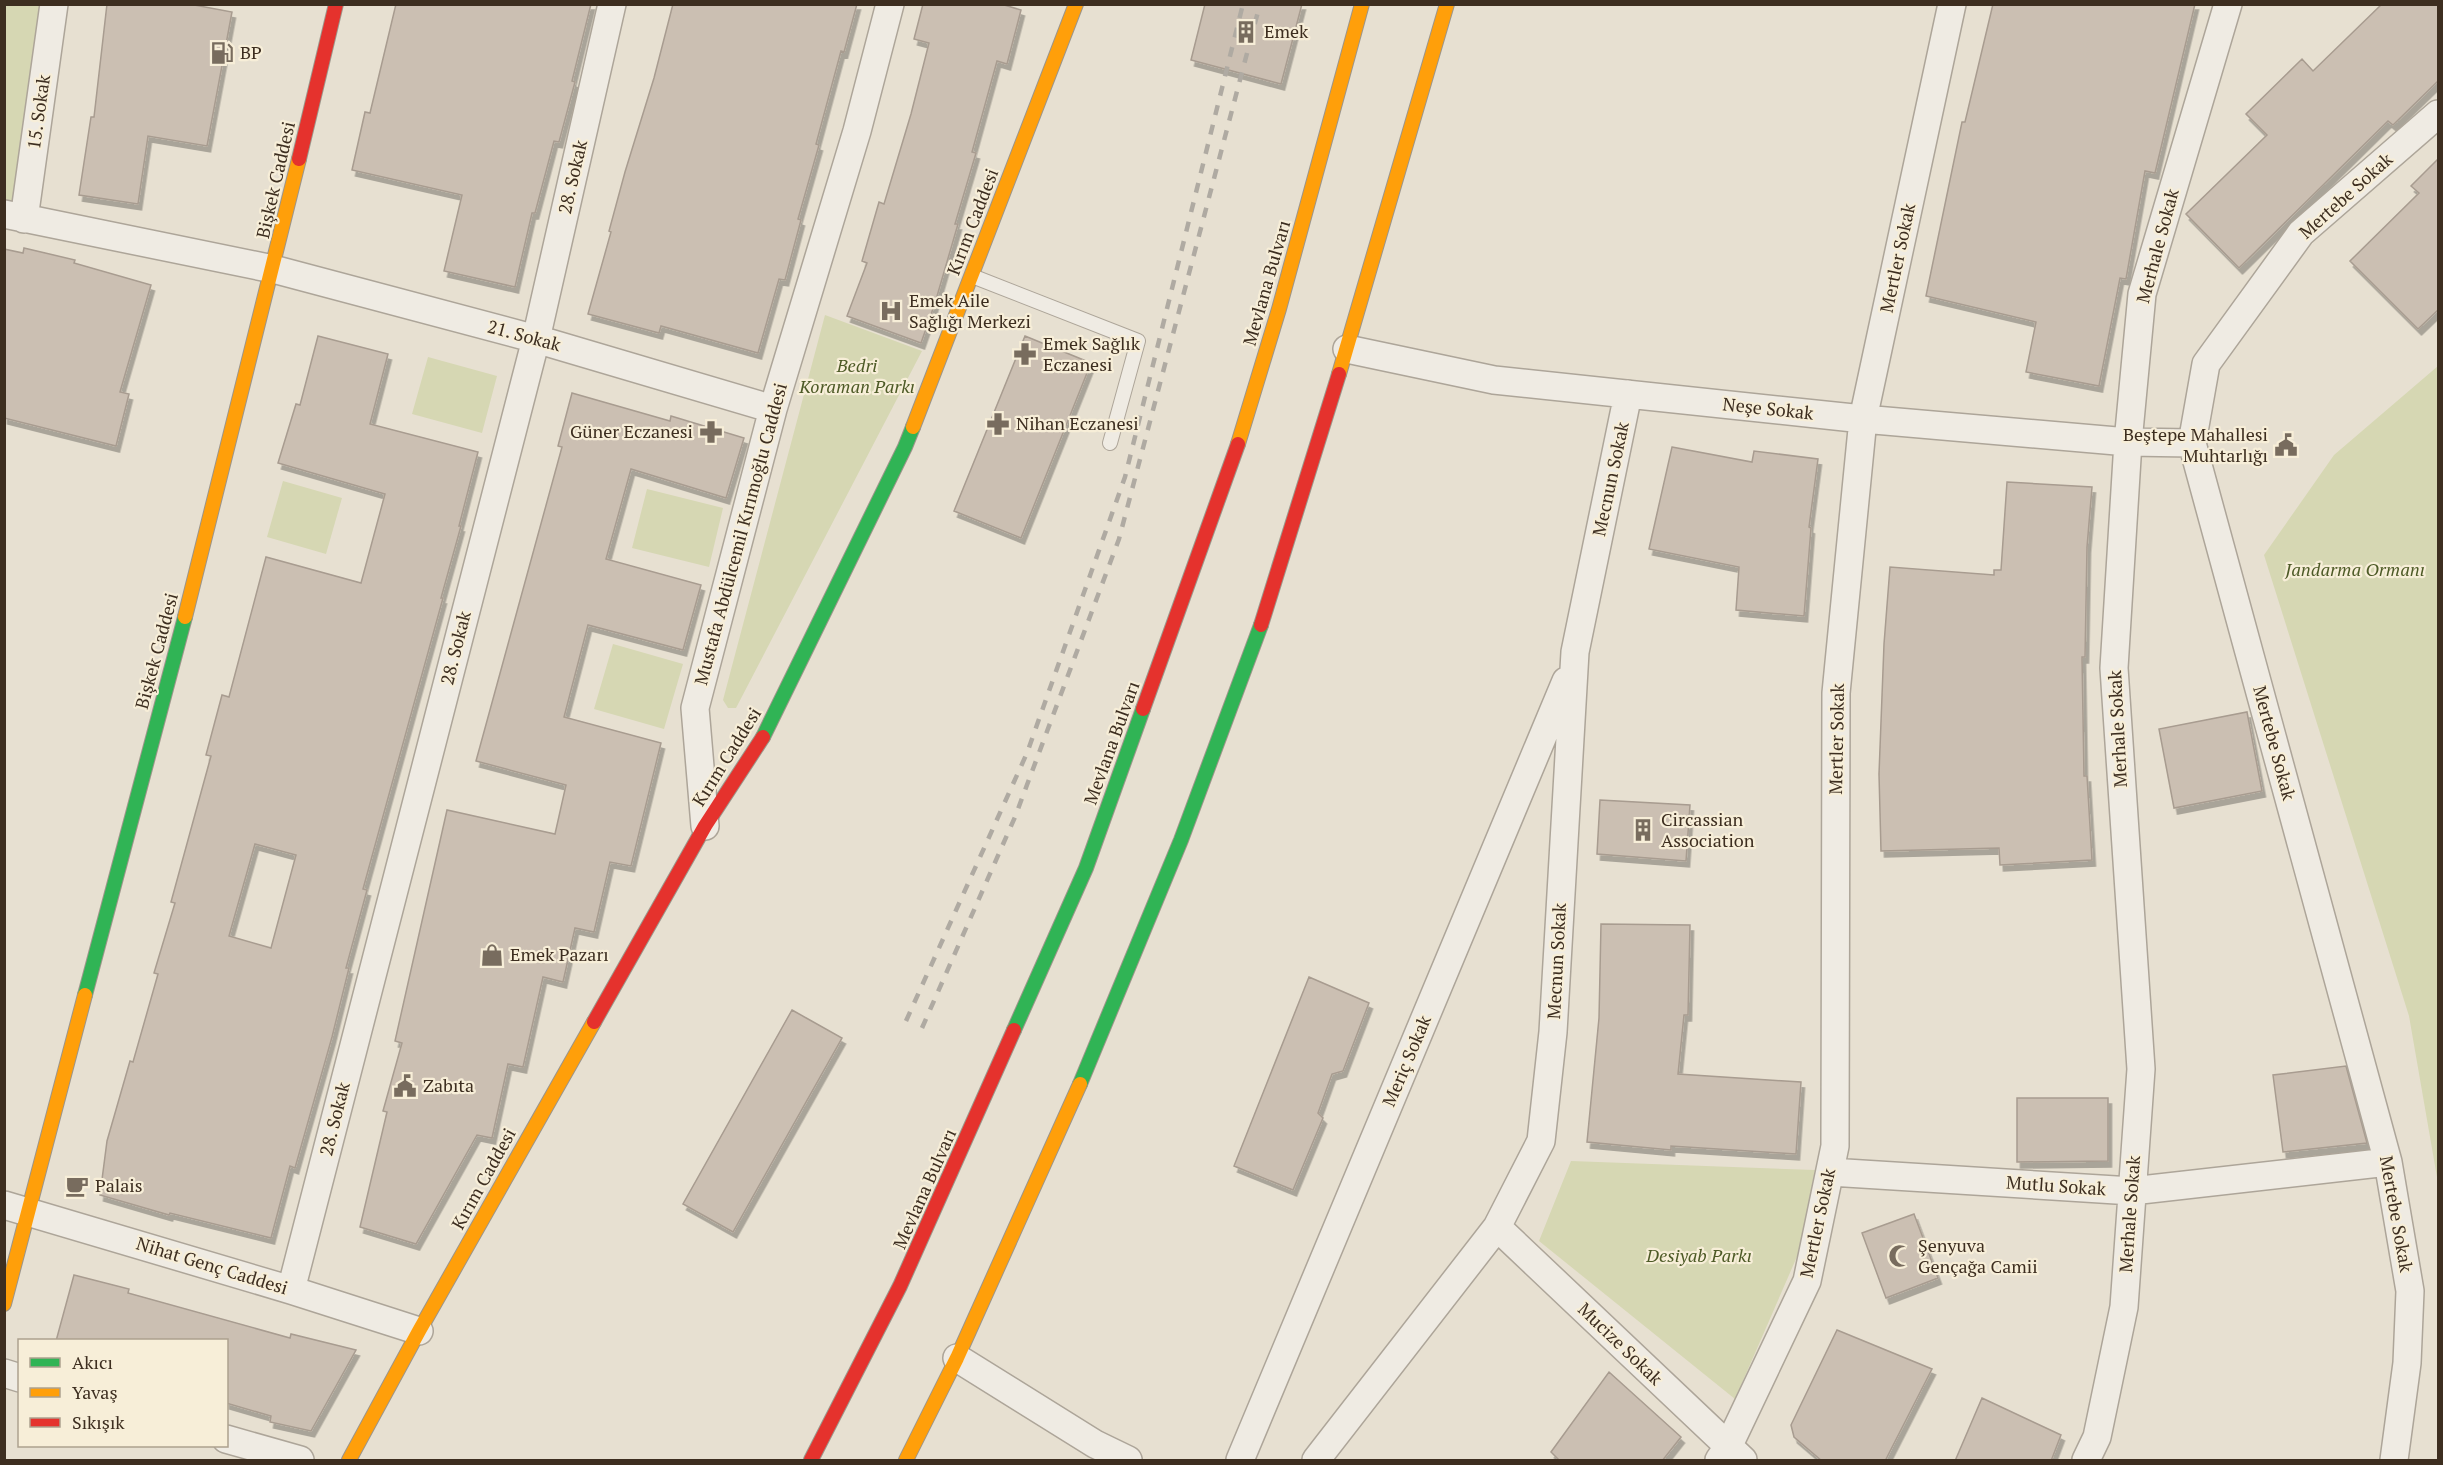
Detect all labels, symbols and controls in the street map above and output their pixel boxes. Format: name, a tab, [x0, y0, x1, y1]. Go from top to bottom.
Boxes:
building icon: Emek	[1233, 19, 1259, 45]
place label: Emek	[1264, 19, 1309, 43]
fuel station icon: BP	[209, 40, 235, 66]
place label: BP	[240, 40, 262, 64]
street label: 15. Sokak	[21, 72, 55, 151]
street label: Bişkek Caddesi	[250, 119, 300, 241]
street label: 28. Sokak	[552, 137, 592, 216]
street label: Mertebe Sokak	[2294, 146, 2398, 244]
street label: Kırım Caddesi	[941, 165, 1003, 278]
street label: Merhale Sokak	[2130, 185, 2184, 306]
street label: Mertler Sokak	[1874, 200, 1920, 315]
street label: Mevlana Bulvarı	[1237, 217, 1295, 348]
place label: Emek Aile Sağlığı Merkezi	[909, 288, 1031, 333]
hospital icon: Emek Aile Sağlığı Merkezi	[878, 298, 904, 324]
street label: 21. Sokak	[485, 314, 564, 357]
place label: Emek Sağlık Eczanesi	[1043, 331, 1141, 376]
pharmacy icon: Emek Sağlık Eczanesi	[1012, 341, 1038, 367]
park label: Bedri Koraman Parkı	[798, 353, 915, 398]
street label: Mustafa Abdülcemil Kırımoğlu Caddesi	[688, 380, 792, 687]
street label: Neşe Sokak	[1722, 391, 1815, 425]
pharmacy icon: Nihan Eczanesi	[985, 411, 1011, 437]
place label: Nihan Eczanesi	[1016, 411, 1139, 435]
place label: Güner Eczanesi	[570, 419, 693, 443]
pharmacy icon: Güner Eczanesi	[698, 419, 724, 445]
street label: Mecnun Sokak	[1586, 419, 1634, 538]
place label: Beştepe Mahallesi Muhtarlığı	[2123, 422, 2268, 467]
public building icon: Beştepe Mahallesi Muhtarlığı	[2273, 432, 2299, 458]
park label: Jandarma Ormanı	[2284, 557, 2425, 581]
street label: Bişkek Caddesi	[129, 590, 183, 711]
street label: 28. Sokak	[434, 608, 476, 687]
street label: Merhale Sokak	[2102, 669, 2132, 788]
street label: Mevlana Bulvarı	[1078, 678, 1144, 808]
street label: Mertler Sokak	[1823, 682, 1849, 795]
street label: Mertebe Sokak	[2248, 683, 2302, 803]
street label: Kırım Caddesi	[686, 703, 766, 810]
place label: Circassian Association	[1661, 807, 1755, 852]
building icon: Circassian Association	[1630, 817, 1656, 843]
street label: Mecnun Sokak	[1541, 901, 1571, 1020]
shop icon: Emek Pazarı	[479, 942, 505, 968]
place label: Emek Pazarı	[510, 942, 609, 966]
street label: Meriç Sokak	[1376, 1011, 1436, 1110]
public building icon: Zabıta	[392, 1073, 418, 1099]
place label: Zabıta	[423, 1073, 474, 1097]
street label: 28. Sokak	[313, 1079, 355, 1158]
street label: Kırım Caddesi	[445, 1124, 521, 1233]
street label: Mevlana Bulvarı	[887, 1125, 961, 1253]
street label: Merhale Sokak	[2113, 1154, 2145, 1273]
street label: Mertebe Sokak	[2375, 1154, 2419, 1275]
street label: Mertler Sokak	[1794, 1165, 1840, 1280]
street label: Mutlu Sokak	[2005, 1170, 2107, 1201]
cafe icon: Palais	[64, 1173, 90, 1199]
place label: Palais	[95, 1173, 143, 1197]
street label: Nihat Genç Caddesi	[134, 1231, 291, 1299]
place label: Şenyuva Gençağa Camii	[1918, 1233, 2038, 1278]
park label: Desiyab Parkı	[1645, 1243, 1752, 1267]
mosque icon: Şenyuva Gençağa Camii	[1887, 1243, 1913, 1269]
street label: Mucize Sokak	[1573, 1297, 1669, 1390]
legend	[18, 1339, 228, 1447]
text: Akıcı	[72, 1350, 113, 1374]
text: Yavaş	[72, 1380, 118, 1404]
text: Sıkışık	[72, 1410, 125, 1434]

